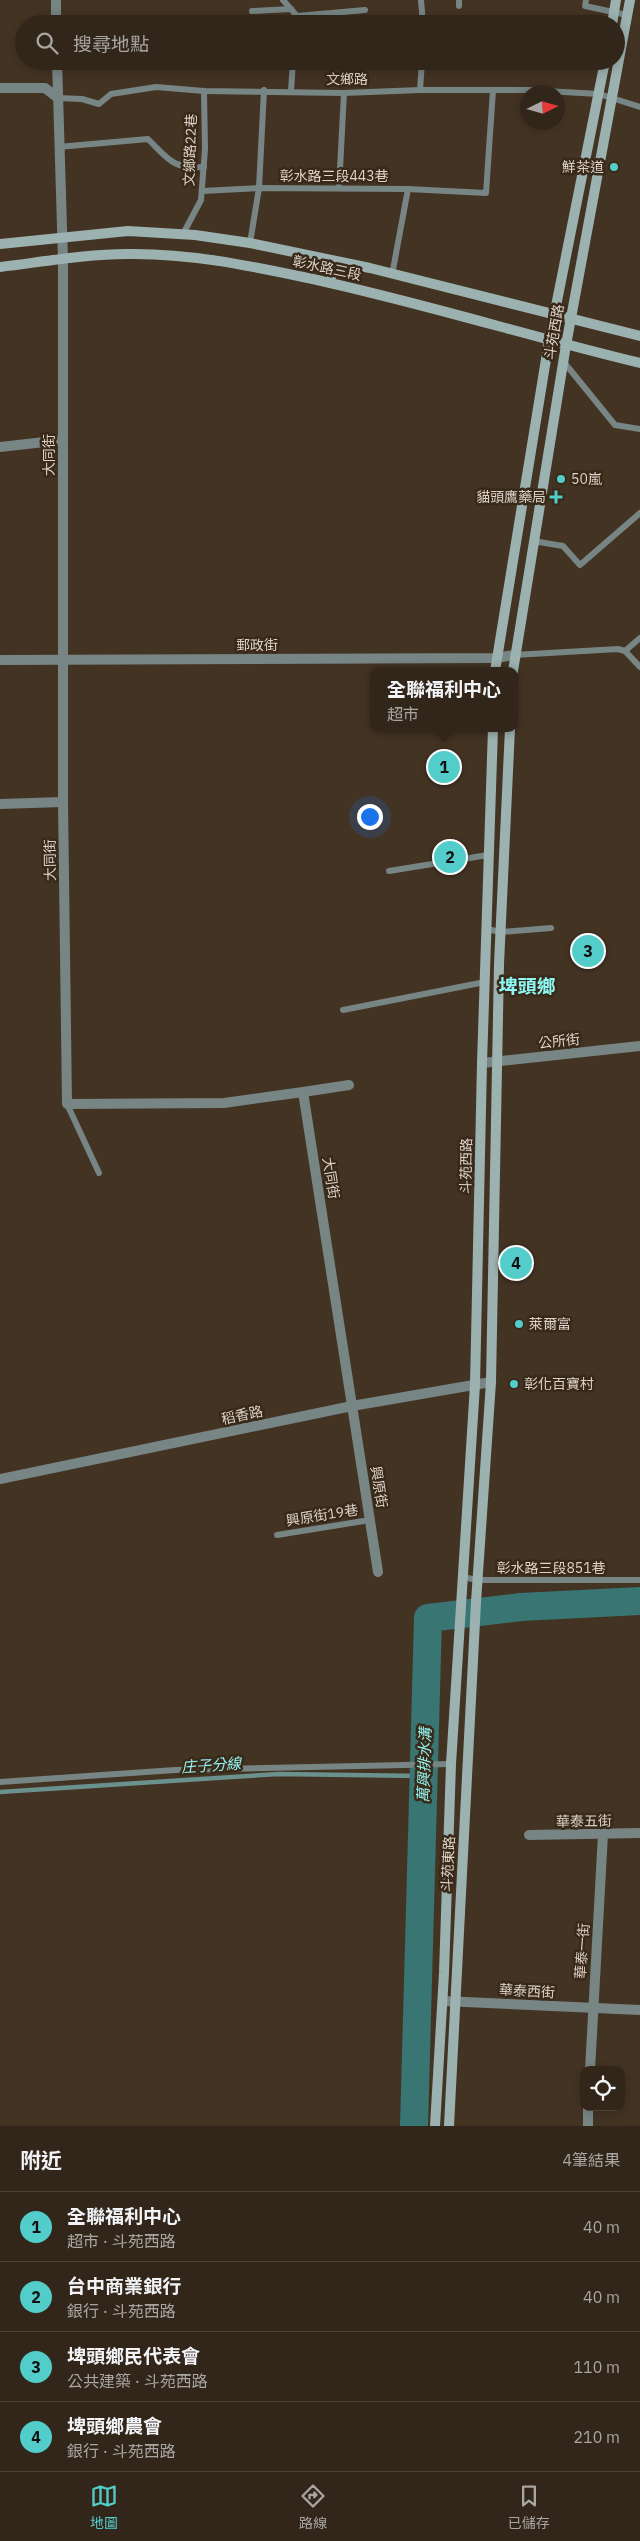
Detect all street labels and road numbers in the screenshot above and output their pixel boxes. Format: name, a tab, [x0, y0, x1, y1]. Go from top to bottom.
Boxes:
street label: 文鄉路	[326, 70, 368, 88]
street label: 文鄉路22巷	[180, 113, 200, 187]
street label: 彰水路三段443巷	[279, 167, 389, 185]
street label: 彰水路三段	[291, 252, 363, 284]
street label: 斗苑西路	[540, 303, 568, 361]
street label: 大同街	[40, 434, 58, 476]
street label: 郵政街	[236, 636, 278, 654]
street label: 大同街	[41, 839, 59, 881]
street label: 公所街	[537, 1030, 581, 1052]
street label: 斗苑西路	[457, 1138, 475, 1194]
street label: 大同街	[319, 1156, 343, 1200]
street label: 稻香路	[220, 1402, 264, 1428]
street label: 興原街	[367, 1465, 391, 1509]
street label: 興原街19巷	[285, 1500, 359, 1530]
street label: 彰水路三段851巷	[496, 1559, 606, 1577]
street label: 華泰五街	[556, 1812, 612, 1830]
street label: 斗苑東路	[438, 1836, 458, 1892]
street label: 華泰一街	[571, 1922, 593, 1980]
street label: 華泰西街	[499, 1981, 555, 2001]

